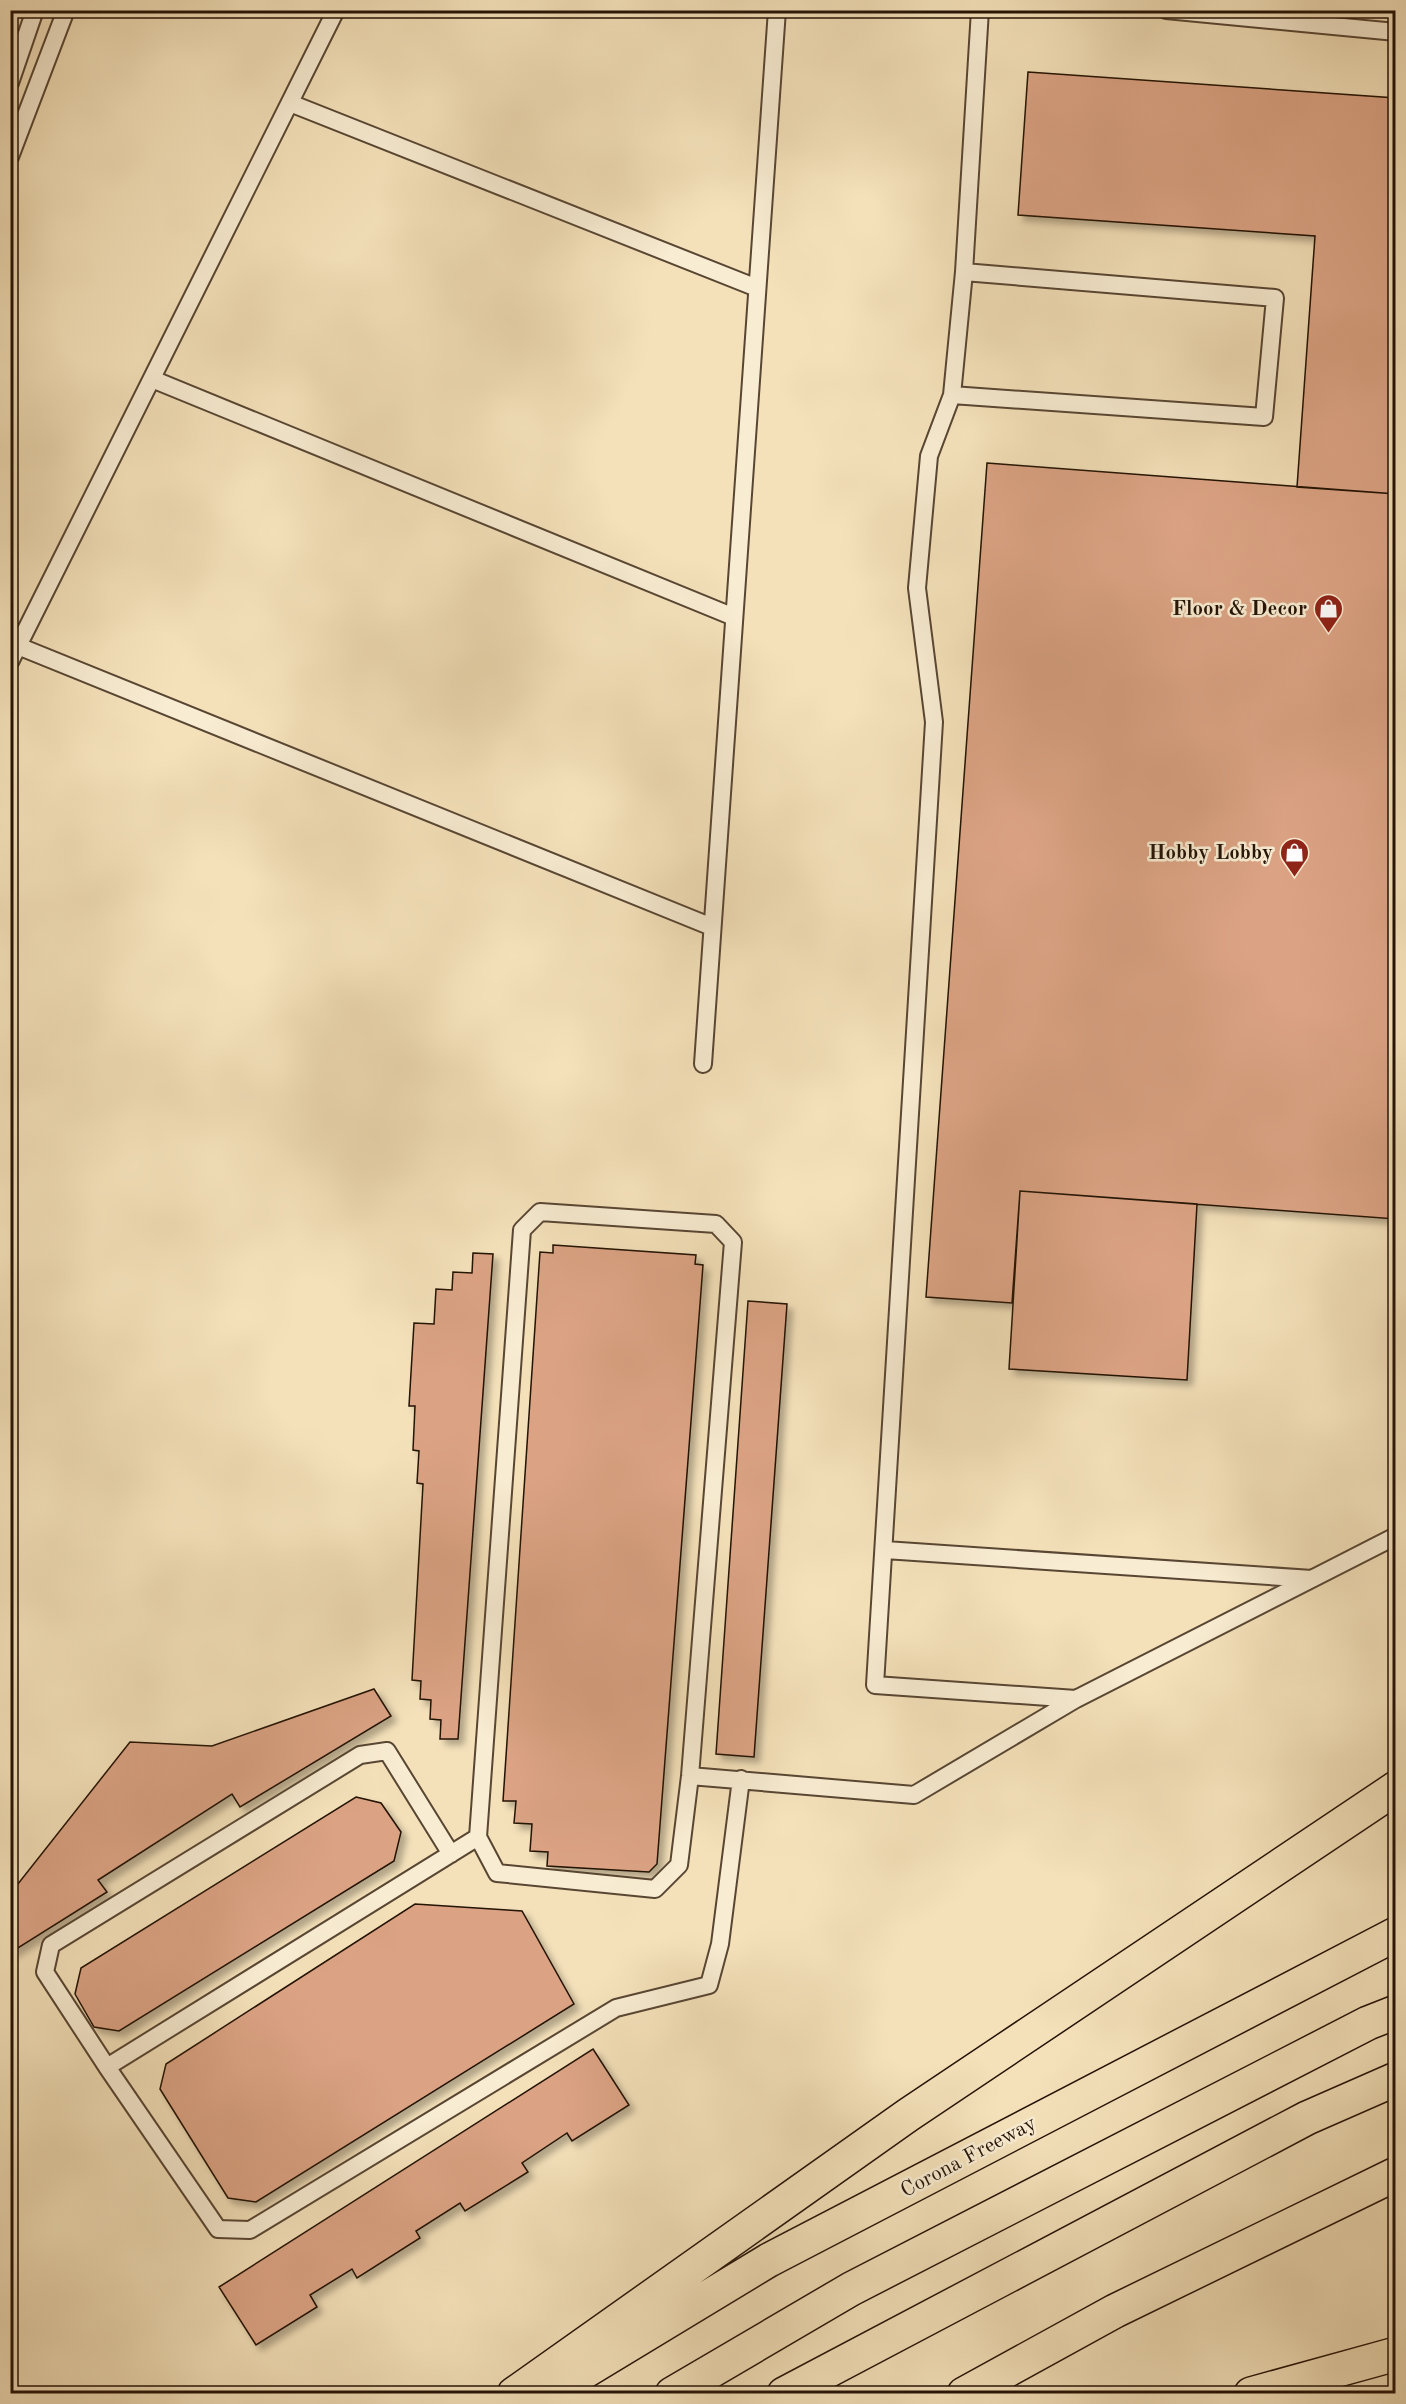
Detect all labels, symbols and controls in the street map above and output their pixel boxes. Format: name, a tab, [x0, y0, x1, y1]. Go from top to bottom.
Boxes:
shop icon: Floor & Decor	[1312, 592, 1344, 634]
place label: Floor & Decor	[1172, 599, 1307, 620]
shop icon: Hobby Lobby	[1278, 836, 1310, 878]
place label: Hobby Lobby	[1148, 843, 1273, 864]
street label: Corona Freeway	[898, 2113, 1040, 2202]

